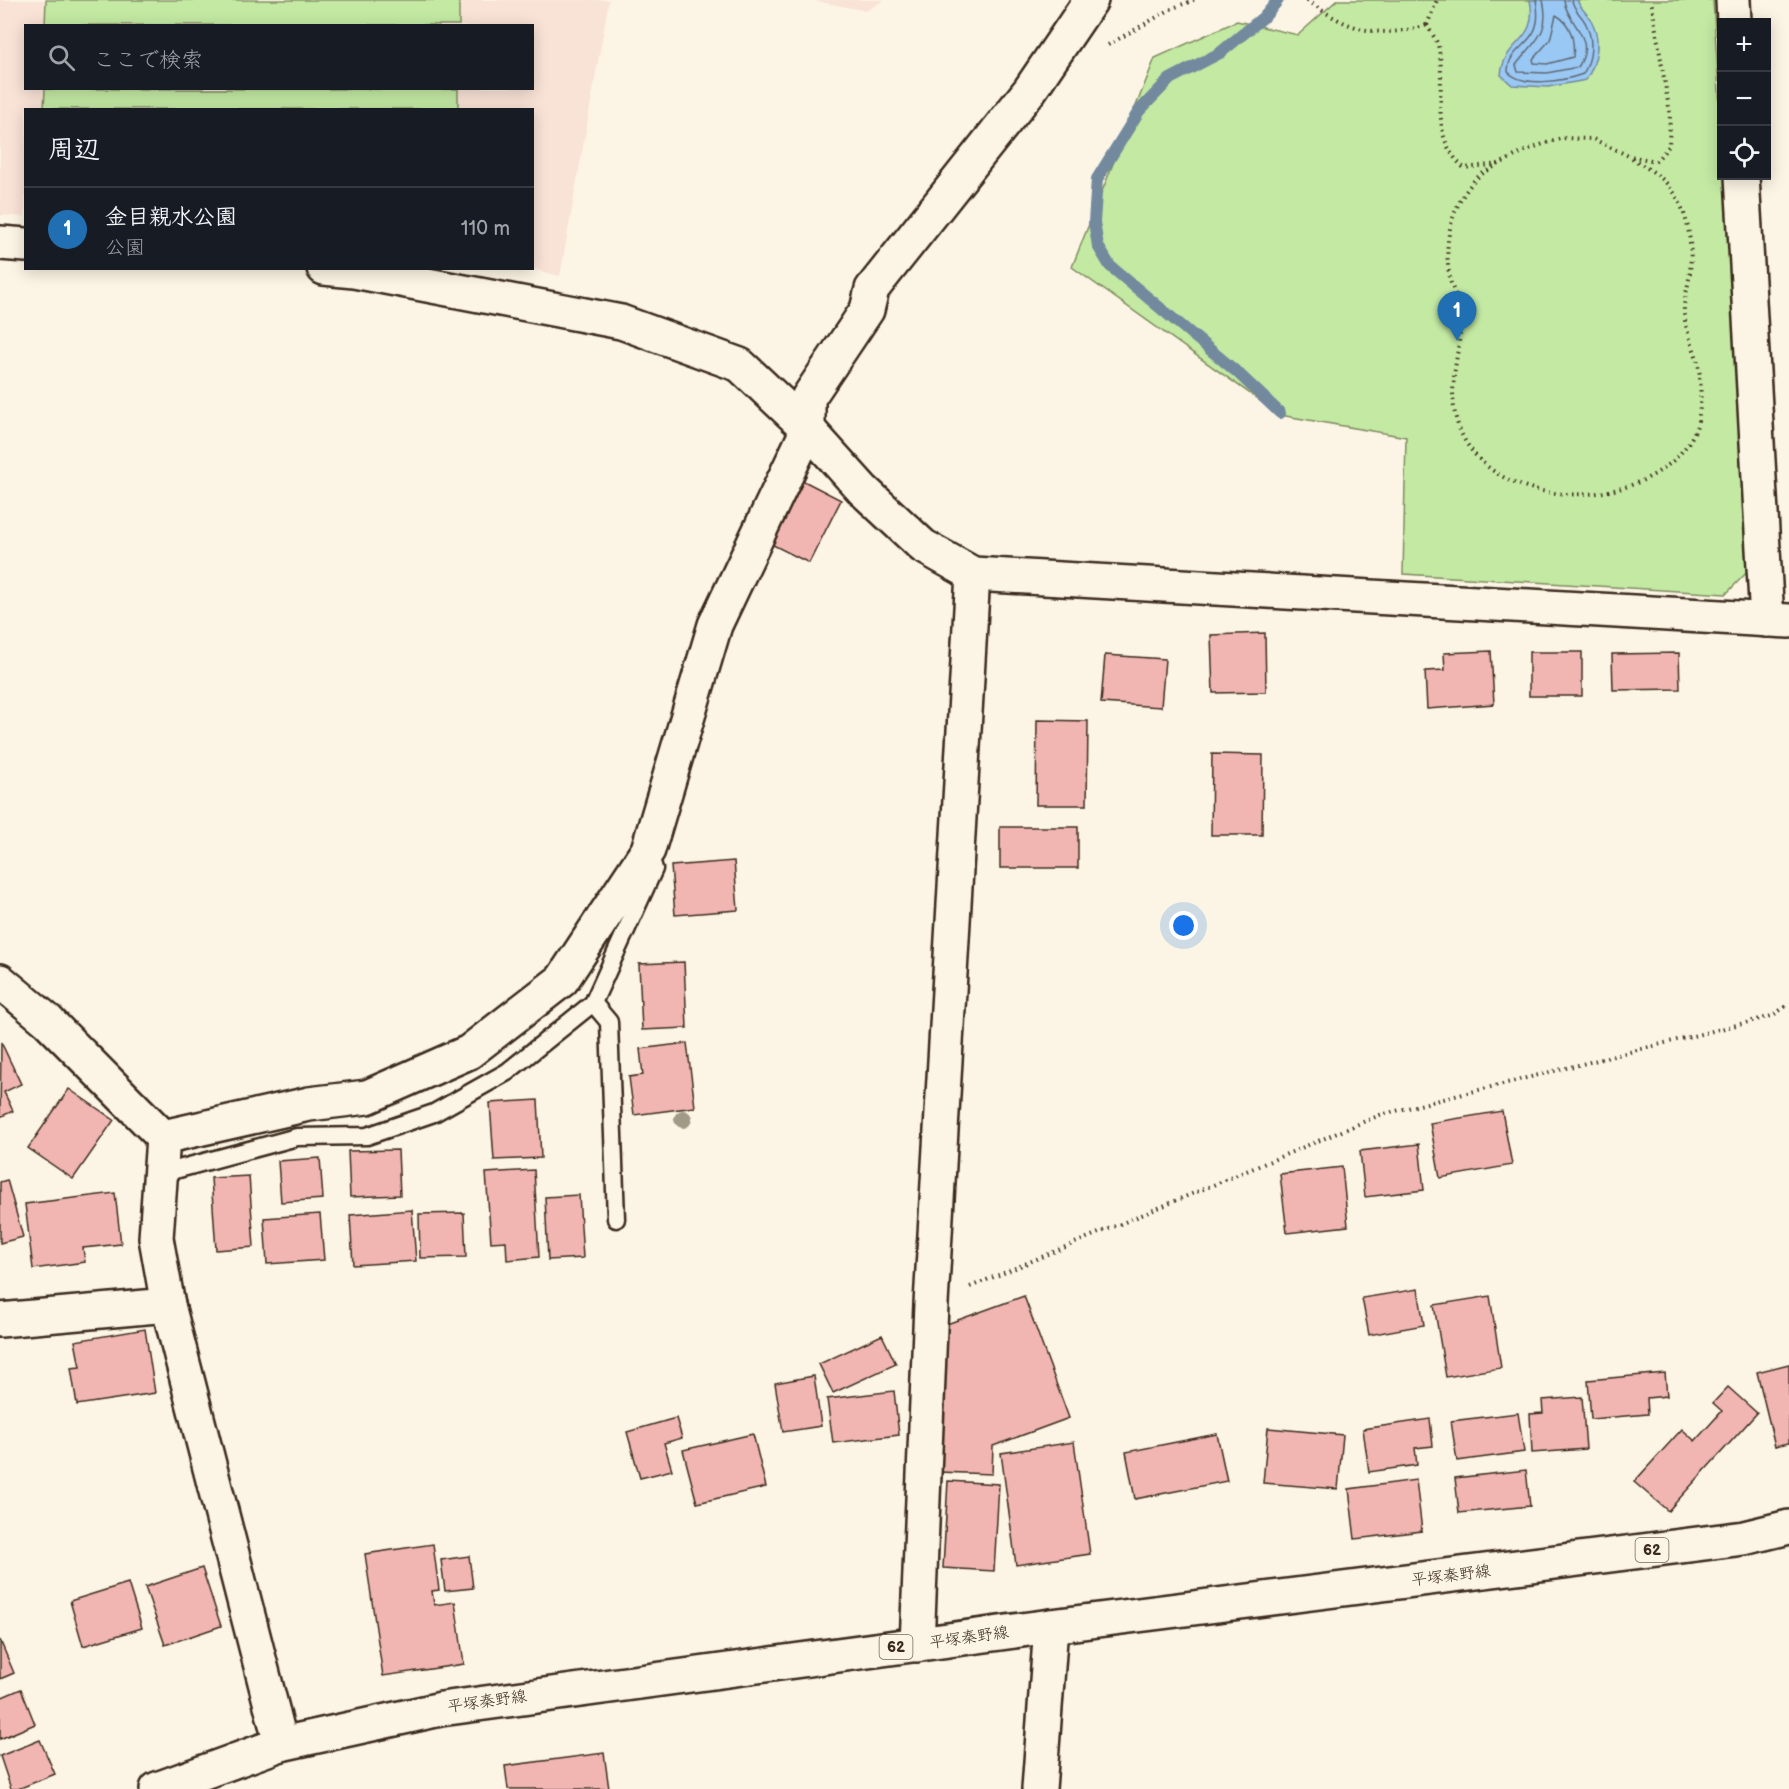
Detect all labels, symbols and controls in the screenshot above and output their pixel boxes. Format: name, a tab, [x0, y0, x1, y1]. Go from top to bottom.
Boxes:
map controls	[1717, 18, 1771, 180]
button: +	[1717, 18, 1771, 72]
search box	[24, 24, 534, 90]
icon: search	[45, 41, 78, 74]
text: ここで検索	[93, 47, 203, 74]
button: −	[1717, 72, 1771, 126]
button: locate	[1717, 126, 1771, 180]
text: 周辺	[48, 135, 100, 166]
text: 金目親水公園	[105, 204, 237, 231]
text: 1	[63, 217, 72, 241]
text: 110 m	[461, 217, 510, 241]
text: 公園	[105, 236, 145, 260]
pin: 1	[1438, 292, 1476, 341]
your location	[1169, 911, 1198, 940]
road number: 62	[1636, 1538, 1668, 1562]
street label: 平塚秦野線	[1410, 1562, 1492, 1590]
street label: 平塚秦野線	[928, 1623, 1010, 1653]
road number: 62	[880, 1635, 912, 1659]
street label: 平塚秦野線	[446, 1687, 528, 1717]

